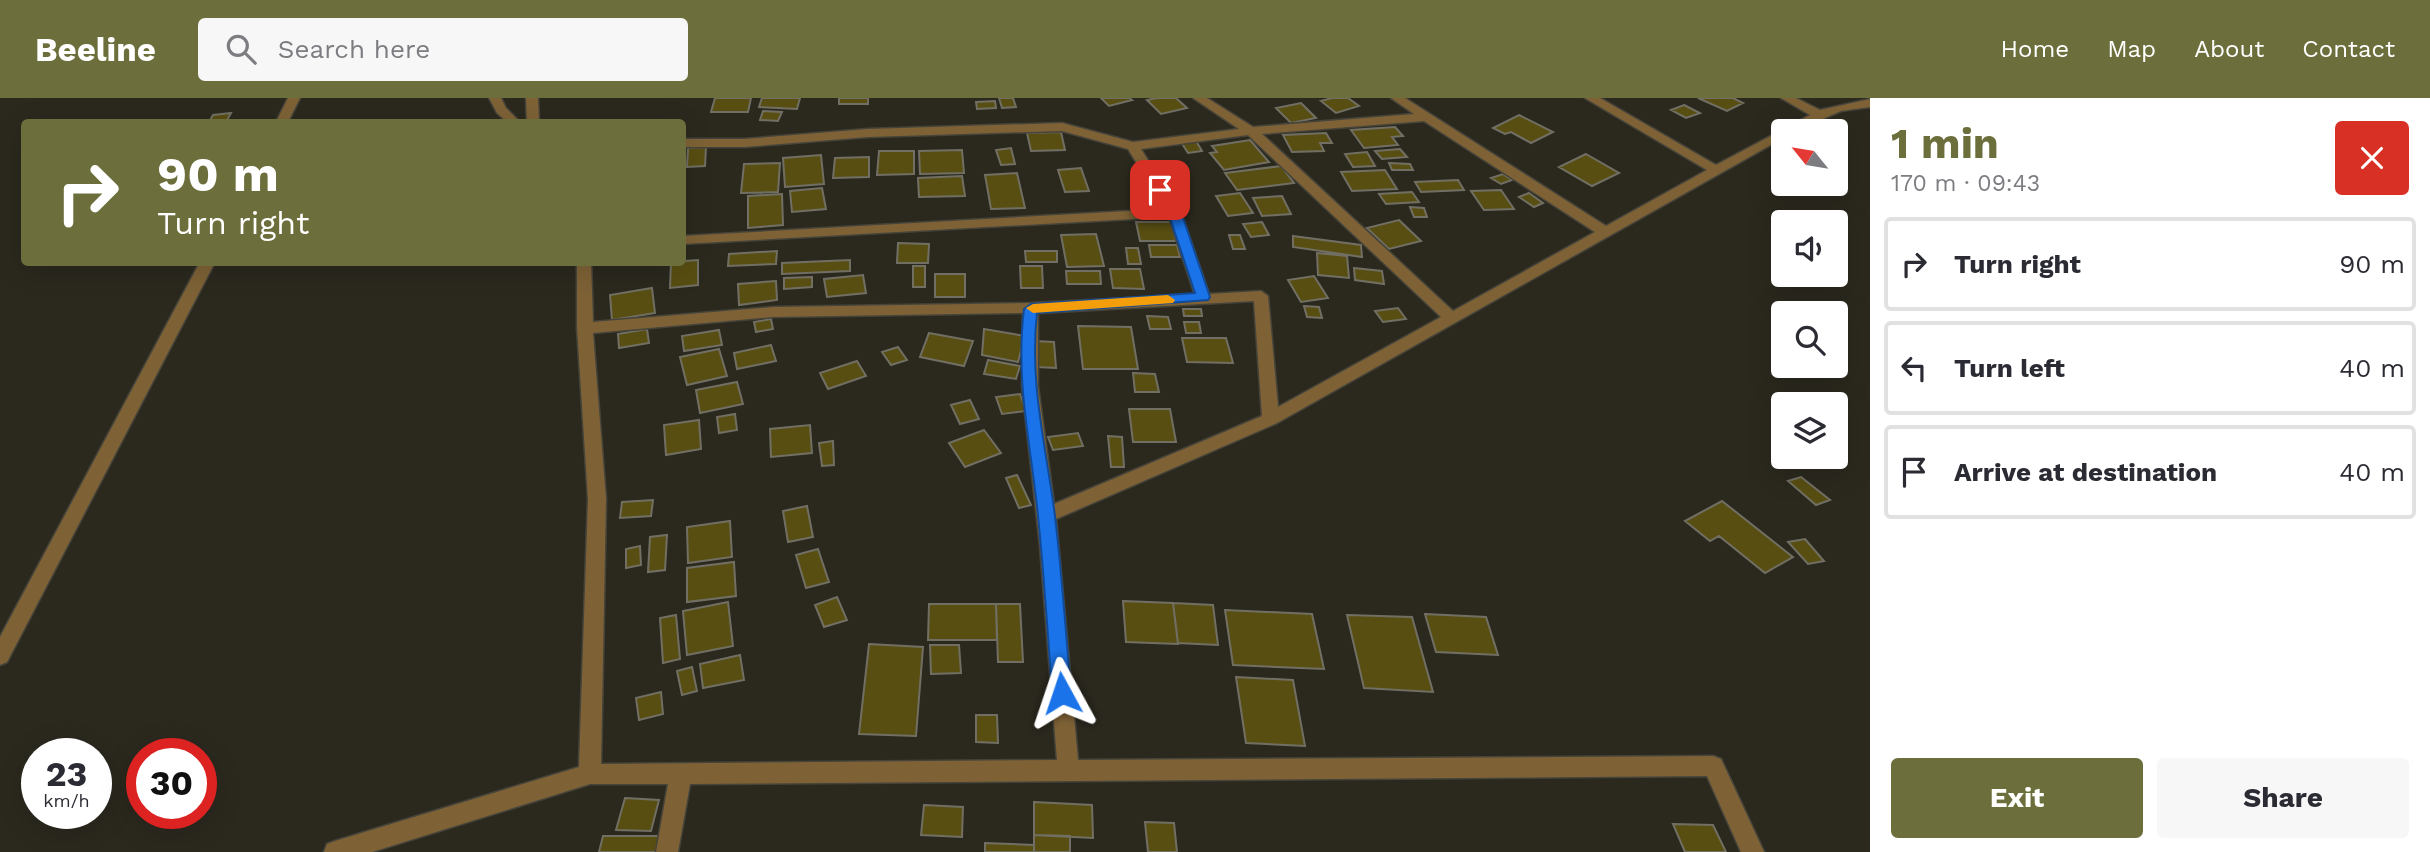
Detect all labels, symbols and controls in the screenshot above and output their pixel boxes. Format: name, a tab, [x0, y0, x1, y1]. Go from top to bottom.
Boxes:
search box	[198, 18, 688, 81]
text: Beeline	[35, 30, 156, 69]
icon: search	[222, 30, 260, 68]
text: Search here	[278, 34, 430, 64]
text: Home	[2001, 35, 2069, 63]
text: Map	[2107, 35, 2156, 63]
text: About	[2194, 35, 2264, 63]
text: Contact	[2302, 35, 2395, 63]
north arrow	[1771, 119, 1848, 196]
map controls	[1771, 119, 1848, 469]
text: 1 min	[1891, 119, 1999, 168]
button: close	[2335, 121, 2409, 195]
text: 90 m	[157, 145, 279, 203]
icon: right	[42, 147, 133, 238]
pin	[1130, 160, 1190, 220]
text: 170 m · 09:43	[1891, 170, 2040, 197]
icon: arrive	[1141, 171, 1179, 209]
text: Turn right	[157, 204, 309, 242]
button: sound	[1771, 210, 1848, 287]
icon: right	[1895, 245, 1933, 283]
text: Turn right	[1954, 249, 2081, 279]
text: 90 m	[2339, 249, 2405, 279]
button: search	[1771, 301, 1848, 378]
icon: left	[1895, 349, 1933, 387]
text: Turn left	[1954, 353, 2065, 383]
text: 40 m	[2339, 353, 2405, 383]
button: layers	[1771, 392, 1848, 469]
icon: arrive	[1895, 453, 1933, 491]
text: Arrive at destination	[1954, 457, 2217, 487]
text: 40 m	[2339, 457, 2405, 487]
position arrow	[1025, 656, 1099, 730]
speed limit sign: 30	[126, 738, 217, 829]
text: 23	[46, 753, 87, 795]
button: Exit	[1891, 758, 2143, 838]
button: Share	[2157, 758, 2409, 838]
text: km/h	[43, 790, 90, 811]

